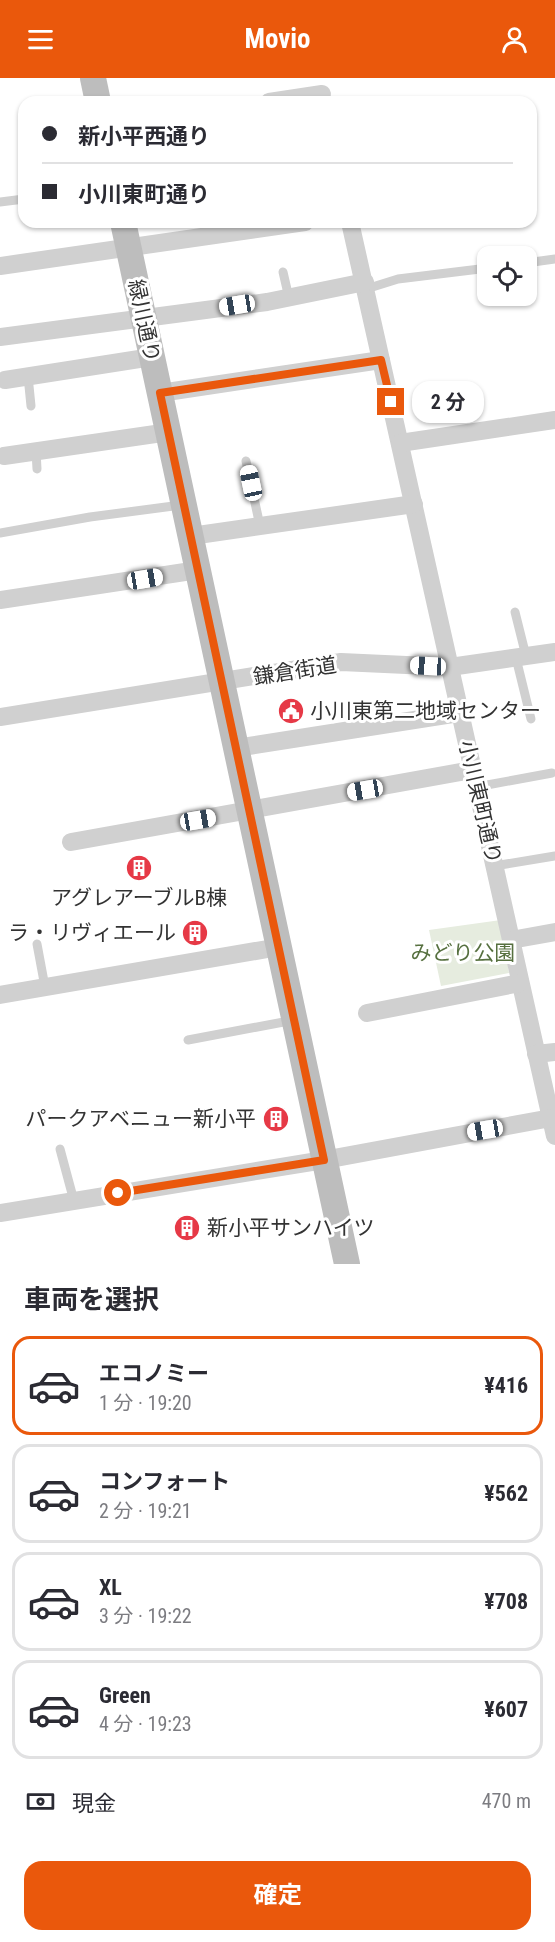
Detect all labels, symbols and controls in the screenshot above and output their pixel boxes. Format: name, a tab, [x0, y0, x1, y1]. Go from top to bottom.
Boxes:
icon: menu	[24, 23, 57, 56]
text: Movio	[244, 23, 311, 55]
icon: person	[498, 23, 531, 56]
text: 新小平西通り	[78, 124, 210, 149]
text: 小川東町通り	[78, 182, 210, 207]
map controls	[477, 246, 537, 306]
button: locate	[477, 246, 537, 306]
street label: 緑川通り	[124, 277, 164, 365]
car	[218, 293, 256, 317]
callout: 2 分	[412, 381, 484, 423]
route end	[377, 388, 404, 415]
text: 2 分	[431, 390, 465, 414]
car	[238, 464, 264, 502]
car	[126, 567, 164, 591]
street label: 鎌倉街道	[252, 653, 338, 689]
car	[410, 656, 446, 676]
public building icon: 小川東第二地域センター	[276, 696, 306, 726]
place label: 小川東第二地域センター	[310, 699, 541, 723]
street label: 小川東町通り	[454, 738, 506, 866]
car	[346, 778, 384, 802]
car	[179, 808, 217, 832]
building icon: アグレアーブルB棟	[124, 853, 154, 883]
place label: アグレアーブルB棟	[51, 886, 227, 910]
building icon: ラ・リヴィエール	[180, 918, 210, 948]
place label: ラ・リヴィエール	[8, 921, 176, 945]
park label: みどり公園	[411, 941, 516, 965]
building icon: パークアベニュー新小平	[261, 1104, 291, 1134]
place label: パークアベニュー新小平	[25, 1107, 256, 1131]
car	[466, 1118, 504, 1142]
route start	[104, 1179, 131, 1206]
building icon: 新小平サンハイツ	[172, 1213, 202, 1243]
place label: 新小平サンハイツ	[207, 1216, 375, 1240]
text: 車両を選択	[24, 1284, 159, 1316]
icon: car	[27, 1359, 81, 1413]
text: エコノミー	[99, 1361, 209, 1386]
text: ¥416	[484, 1373, 528, 1398]
text: 1 分 · 19:20	[99, 1391, 192, 1415]
icon: car	[27, 1467, 81, 1521]
text: コンフォート	[99, 1469, 230, 1494]
text: ¥562	[484, 1481, 528, 1506]
text: 2 分 · 19:21	[99, 1499, 192, 1523]
icon: car	[27, 1575, 81, 1629]
text: XL	[99, 1575, 122, 1600]
text: ¥708	[484, 1589, 528, 1614]
text: 3 分 · 19:22	[99, 1604, 192, 1628]
icon: car	[27, 1683, 81, 1737]
text: Green	[99, 1683, 151, 1708]
text: ¥607	[484, 1697, 528, 1722]
text: 4 分 · 19:23	[99, 1712, 192, 1736]
icon: cash	[24, 1785, 57, 1818]
text: 470 m	[482, 1789, 531, 1813]
text: 現金	[72, 1791, 116, 1816]
button: 確定	[24, 1861, 531, 1930]

